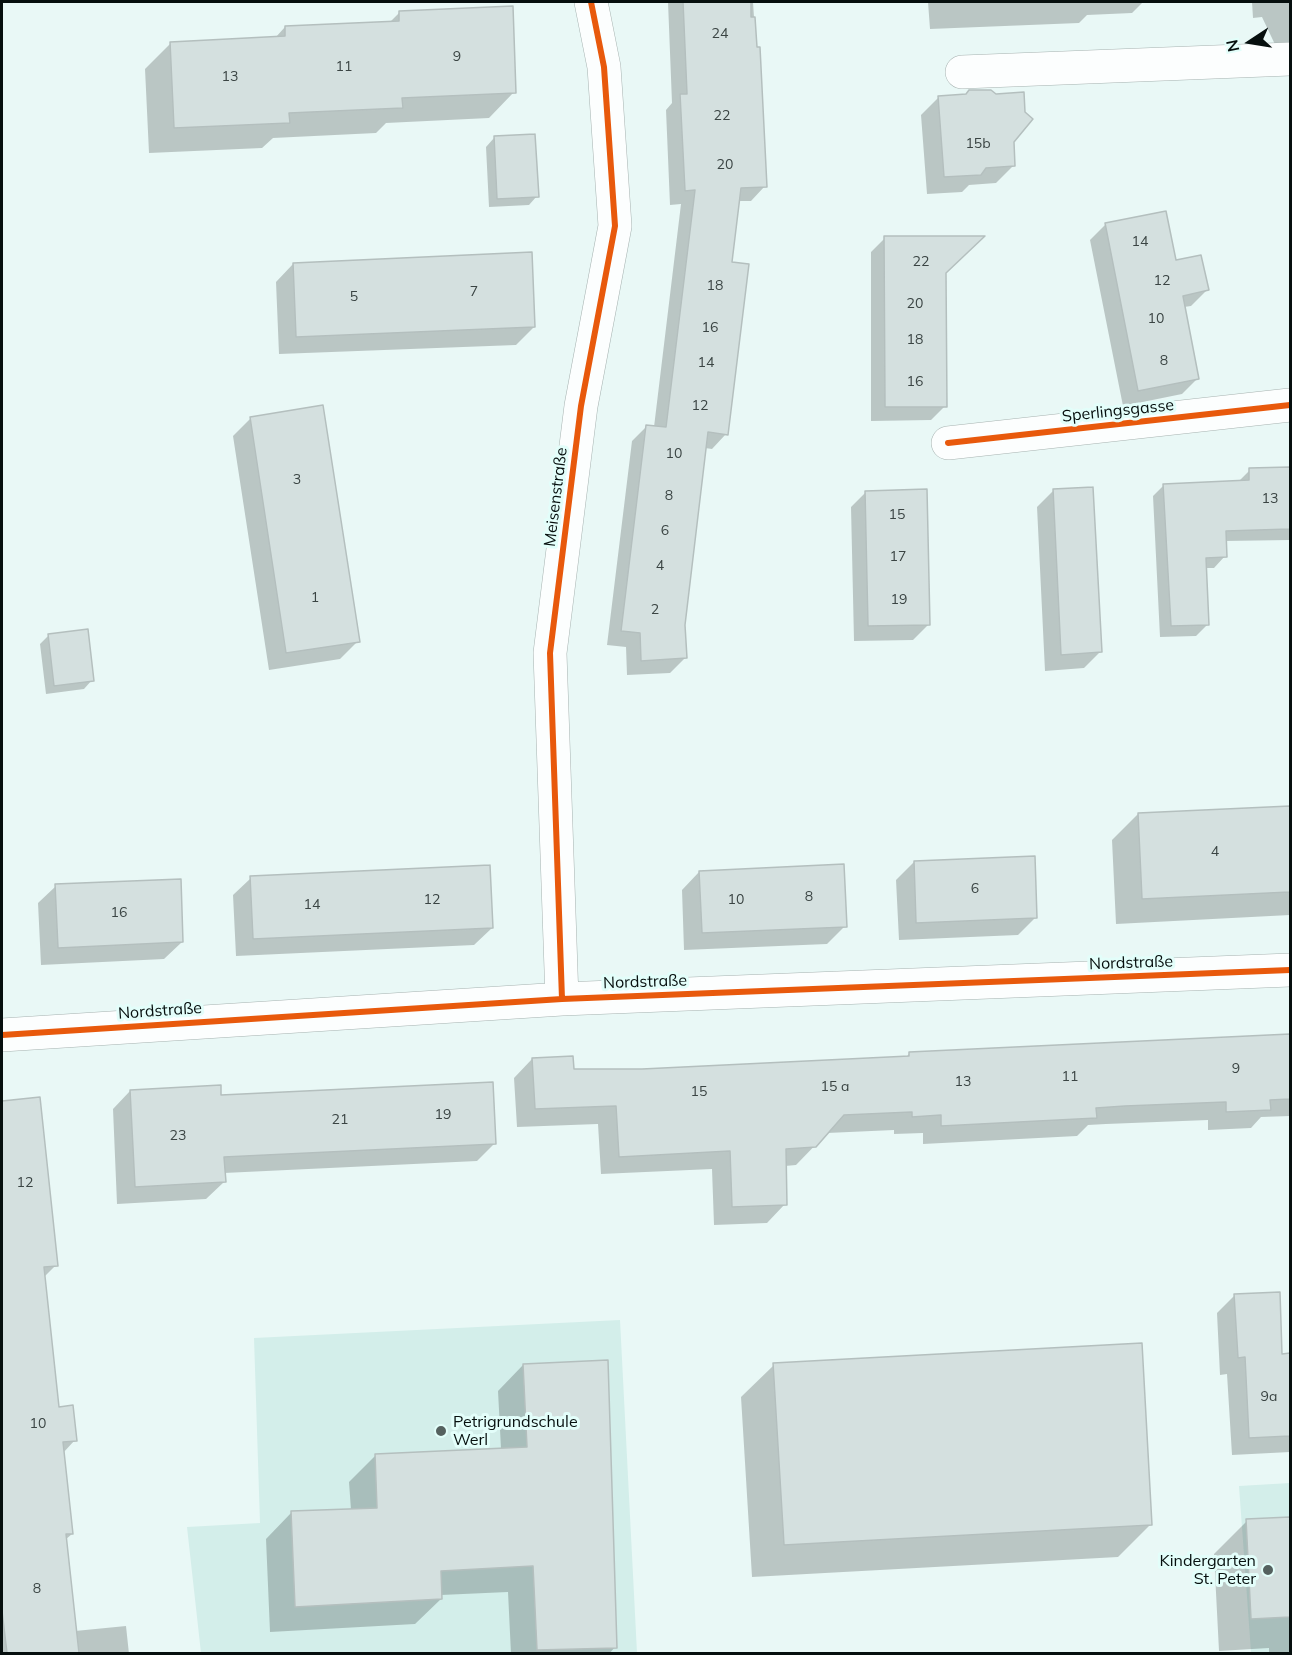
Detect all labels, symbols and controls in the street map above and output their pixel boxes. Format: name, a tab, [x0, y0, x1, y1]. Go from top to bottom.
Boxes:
north arrow	[1220, 12, 1280, 72]
house number: 24	[712, 26, 728, 42]
text: N	[1221, 38, 1243, 54]
house number: 9	[453, 49, 461, 65]
house number: 11	[336, 59, 352, 75]
house number: 13	[222, 69, 238, 85]
house number: 22	[714, 108, 730, 124]
house number: 15b	[965, 136, 991, 152]
house number: 20	[717, 157, 733, 173]
house number: 14	[1132, 234, 1148, 250]
house number: 22	[913, 254, 929, 270]
house number: 12	[1154, 273, 1170, 289]
house number: 18	[707, 278, 723, 294]
house number: 7	[470, 284, 478, 300]
house number: 5	[350, 289, 358, 305]
house number: 20	[907, 296, 923, 312]
house number: 10	[1148, 311, 1164, 327]
house number: 16	[702, 320, 718, 336]
house number: 18	[907, 332, 923, 348]
house number: 8	[1160, 353, 1168, 369]
house number: 14	[698, 355, 714, 371]
house number: 16	[907, 374, 923, 390]
street label: Sperlingsgasse	[1061, 396, 1175, 426]
house number: 12	[692, 398, 708, 414]
street label: Meisenstraße	[540, 446, 572, 548]
house number: 10	[666, 446, 682, 462]
house number: 3	[293, 472, 301, 488]
house number: 8	[665, 488, 673, 504]
house number: 13	[1262, 491, 1278, 507]
house number: 15	[889, 507, 905, 523]
house number: 6	[661, 523, 669, 539]
house number: 17	[890, 549, 906, 565]
house number: 4	[656, 558, 664, 574]
house number: 1	[311, 590, 319, 606]
house number: 19	[891, 592, 907, 608]
house number: 2	[651, 602, 659, 618]
house number: 4	[1211, 844, 1219, 860]
house number: 6	[971, 881, 979, 897]
house number: 8	[805, 889, 813, 905]
house number: 12	[424, 892, 440, 908]
house number: 10	[728, 892, 744, 908]
house number: 14	[304, 897, 320, 913]
house number: 16	[111, 905, 127, 921]
street label: Nordstraße	[1089, 952, 1173, 974]
street label: Nordstraße	[603, 971, 687, 993]
street label: Nordstraße	[117, 998, 203, 1024]
house number: 9	[1232, 1061, 1240, 1077]
house number: 11	[1062, 1069, 1078, 1085]
house number: 13	[955, 1074, 971, 1090]
house number: 15 a	[821, 1079, 849, 1095]
house number: 15	[691, 1084, 707, 1100]
house number: 19	[435, 1107, 451, 1123]
house number: 21	[332, 1112, 348, 1128]
house number: 23	[170, 1128, 186, 1144]
house number: 12	[17, 1175, 33, 1191]
house number: 9a	[1261, 1389, 1277, 1405]
place label: Petrigrundschule Werl	[453, 1412, 578, 1450]
house number: 10	[30, 1416, 46, 1432]
marker: Petrigrundschule Werl	[434, 1424, 448, 1438]
place label: Kindergarten St. Peter	[1160, 1551, 1256, 1589]
marker: Kindergarten St. Peter	[1261, 1563, 1275, 1577]
house number: 8	[33, 1581, 41, 1597]

